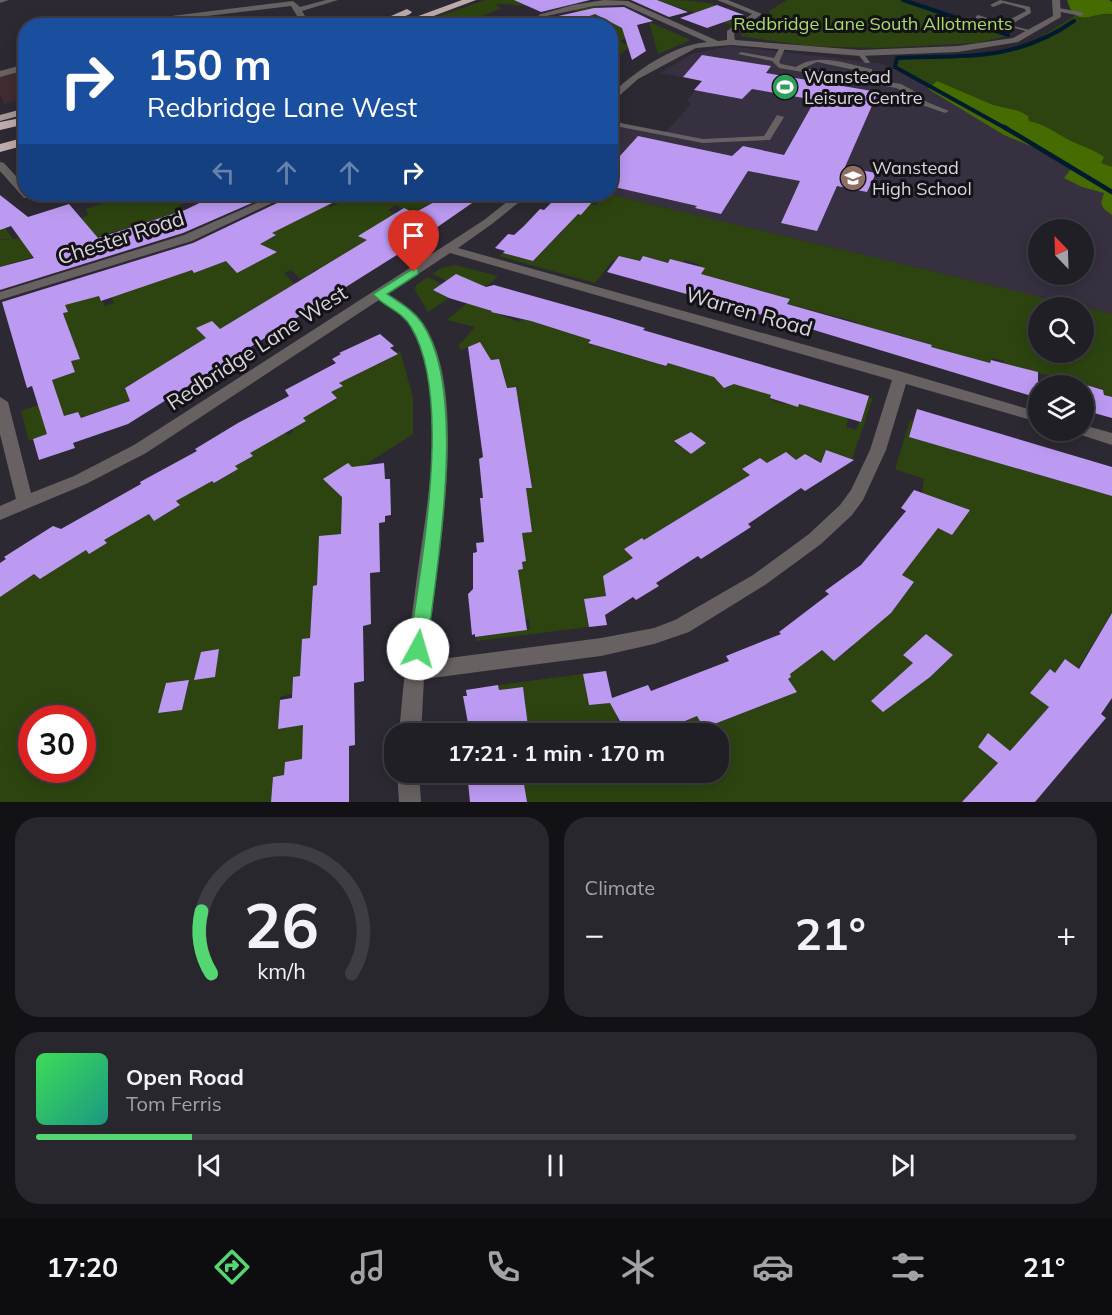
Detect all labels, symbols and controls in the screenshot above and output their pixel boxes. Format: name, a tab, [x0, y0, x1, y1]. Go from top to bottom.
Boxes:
park label: Redbridge Lane South Allotments	[733, 12, 1013, 35]
text: 150 m	[147, 38, 272, 91]
icon: right	[48, 42, 126, 120]
place label: Wanstead Leisure Centre	[804, 65, 923, 109]
sports icon: Wanstead Leisure Centre	[770, 72, 800, 102]
text: Redbridge Lane West	[147, 90, 417, 124]
icon: left	[207, 156, 240, 189]
icon: ahead	[270, 156, 303, 189]
icon: ahead	[333, 156, 366, 189]
icon: right	[396, 156, 429, 189]
place label: Wanstead High School	[872, 156, 972, 200]
school or university icon: Wanstead High School	[838, 163, 868, 193]
street label: Chester Road	[54, 204, 187, 270]
pin	[388, 210, 439, 272]
icon: arrive	[397, 219, 430, 252]
north arrow	[1028, 219, 1094, 285]
map controls	[1028, 219, 1094, 441]
street label: Redbridge Lane West	[161, 279, 352, 415]
street label: Warren Road	[683, 281, 816, 342]
button: search	[1028, 297, 1094, 363]
button: layers	[1028, 375, 1094, 441]
position arrow	[386, 617, 450, 681]
speed limit sign: 30	[18, 705, 96, 783]
text: 17:21 · 1 min · 170 m	[448, 739, 665, 767]
text: Climate	[585, 875, 655, 900]
text: 26	[244, 885, 319, 964]
text: 21°	[795, 905, 866, 961]
text: −	[585, 913, 604, 954]
text: +	[1056, 913, 1076, 954]
text: km/h	[257, 957, 306, 984]
text: Open Road	[126, 1063, 244, 1091]
text: Tom Ferris	[126, 1091, 222, 1116]
icon: previous	[193, 1149, 226, 1182]
icon: pause	[539, 1149, 572, 1182]
icon: next	[886, 1149, 919, 1182]
icon: directions	[211, 1246, 253, 1288]
icon: music	[347, 1246, 389, 1288]
icon: phone	[482, 1246, 524, 1288]
icon: climate	[617, 1246, 659, 1288]
icon: car	[752, 1246, 794, 1288]
icon: filters	[887, 1246, 929, 1288]
text: 17:20	[47, 1250, 118, 1284]
text: 21°	[1023, 1250, 1065, 1284]

